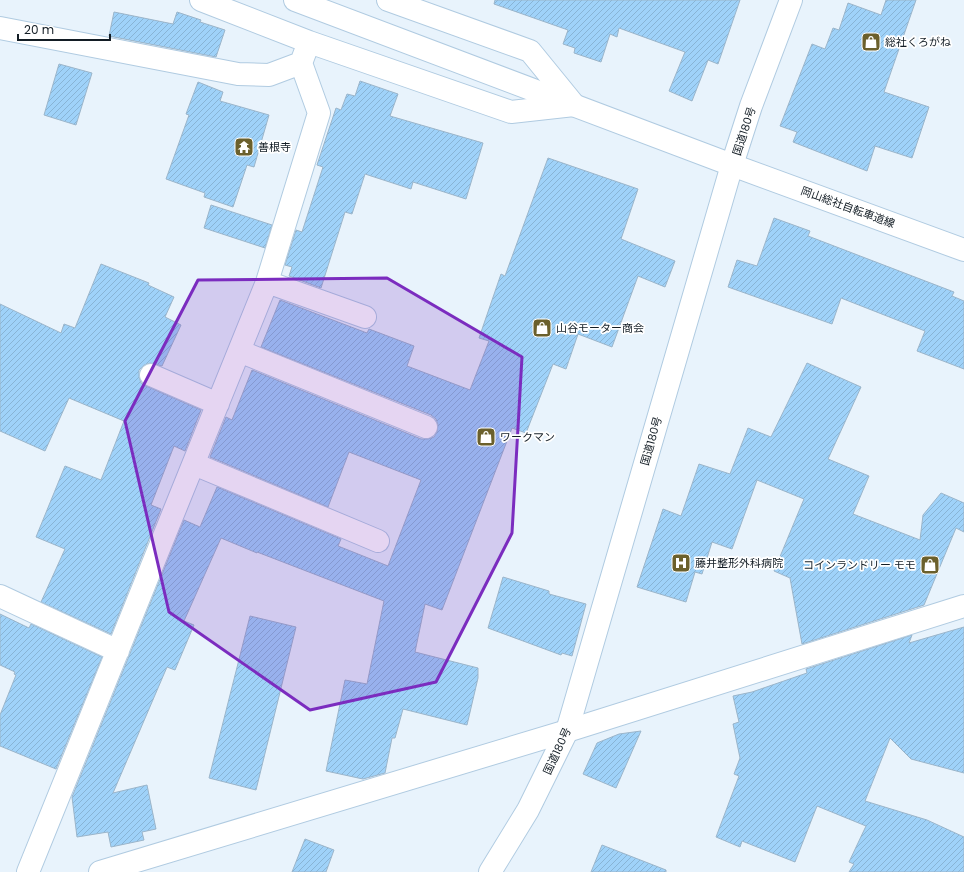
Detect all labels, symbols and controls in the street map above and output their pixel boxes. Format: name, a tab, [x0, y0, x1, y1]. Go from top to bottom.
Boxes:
scale bar	[18, 16, 110, 42]
text: 20 m	[24, 21, 54, 38]
shop icon: 総社くろがね	[860, 31, 882, 53]
place label: 総社くろがね	[885, 34, 951, 50]
street label: 国道180号	[729, 105, 759, 157]
temple icon: 善根寺	[233, 136, 255, 158]
place label: 善根寺	[258, 139, 291, 155]
street label: 岡山総社自転車道線	[799, 183, 897, 231]
shop icon: 山谷モーター商会	[531, 317, 553, 339]
place label: 山谷モーター商会	[556, 320, 644, 336]
street label: 国道180号	[636, 415, 666, 467]
shop icon: ワークマン	[475, 426, 497, 448]
place label: ワークマン	[500, 429, 555, 445]
hospital icon: 藤井整形外科病院	[670, 552, 692, 574]
shop icon: コインランドリー モモ	[919, 554, 941, 576]
place label: 藤井整形外科病院	[695, 555, 783, 571]
place label: コインランドリー モモ	[803, 557, 916, 573]
street label: 国道180号	[539, 725, 575, 777]

